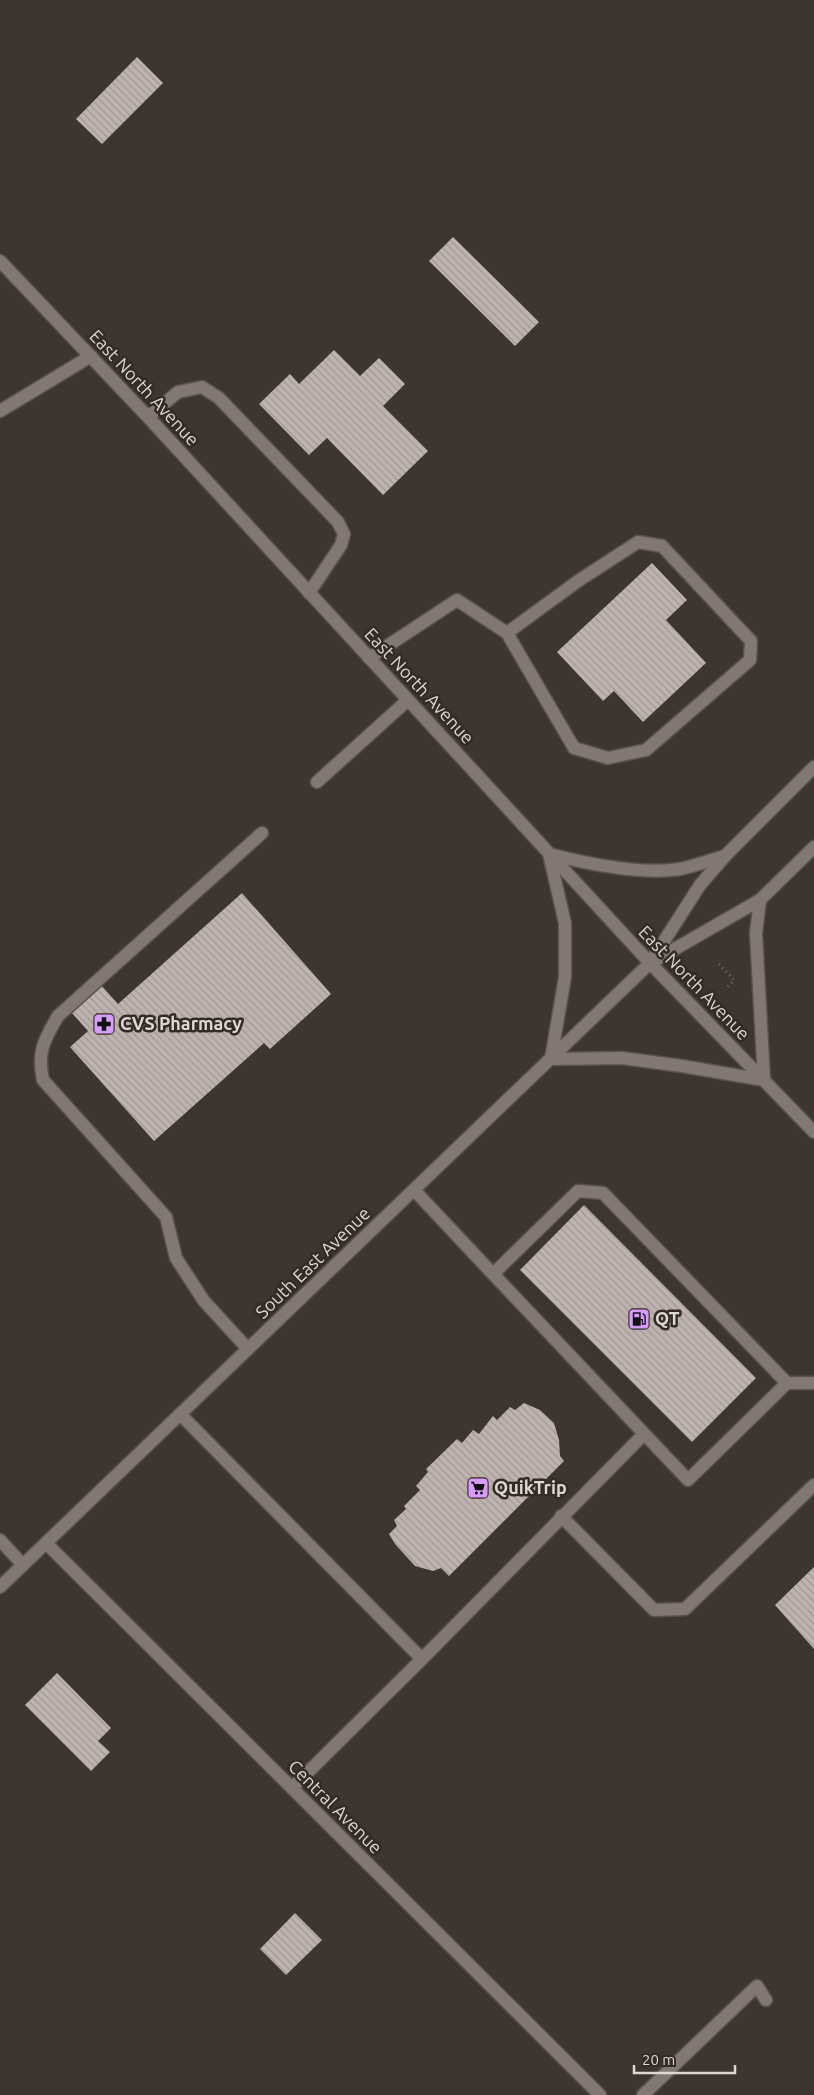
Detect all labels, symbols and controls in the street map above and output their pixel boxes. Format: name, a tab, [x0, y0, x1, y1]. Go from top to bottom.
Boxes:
street label: East North Avenue	[86, 325, 203, 449]
street label: East North Avenue	[361, 623, 478, 747]
street label: East North Avenue	[635, 921, 754, 1043]
pharmacy icon: CVS Pharmacy	[92, 1012, 116, 1036]
place label: CVS Pharmacy	[120, 1013, 242, 1033]
street label: South East Avenue	[251, 1203, 373, 1322]
fuel station icon: QT	[627, 1307, 651, 1331]
place label: QT	[655, 1308, 680, 1328]
supermarket icon: QuikTrip	[466, 1476, 490, 1500]
place label: QuikTrip	[494, 1477, 567, 1497]
street label: Central Avenue	[285, 1755, 387, 1857]
scale bar	[634, 2042, 735, 2074]
text: 20 m	[642, 2051, 675, 2068]

